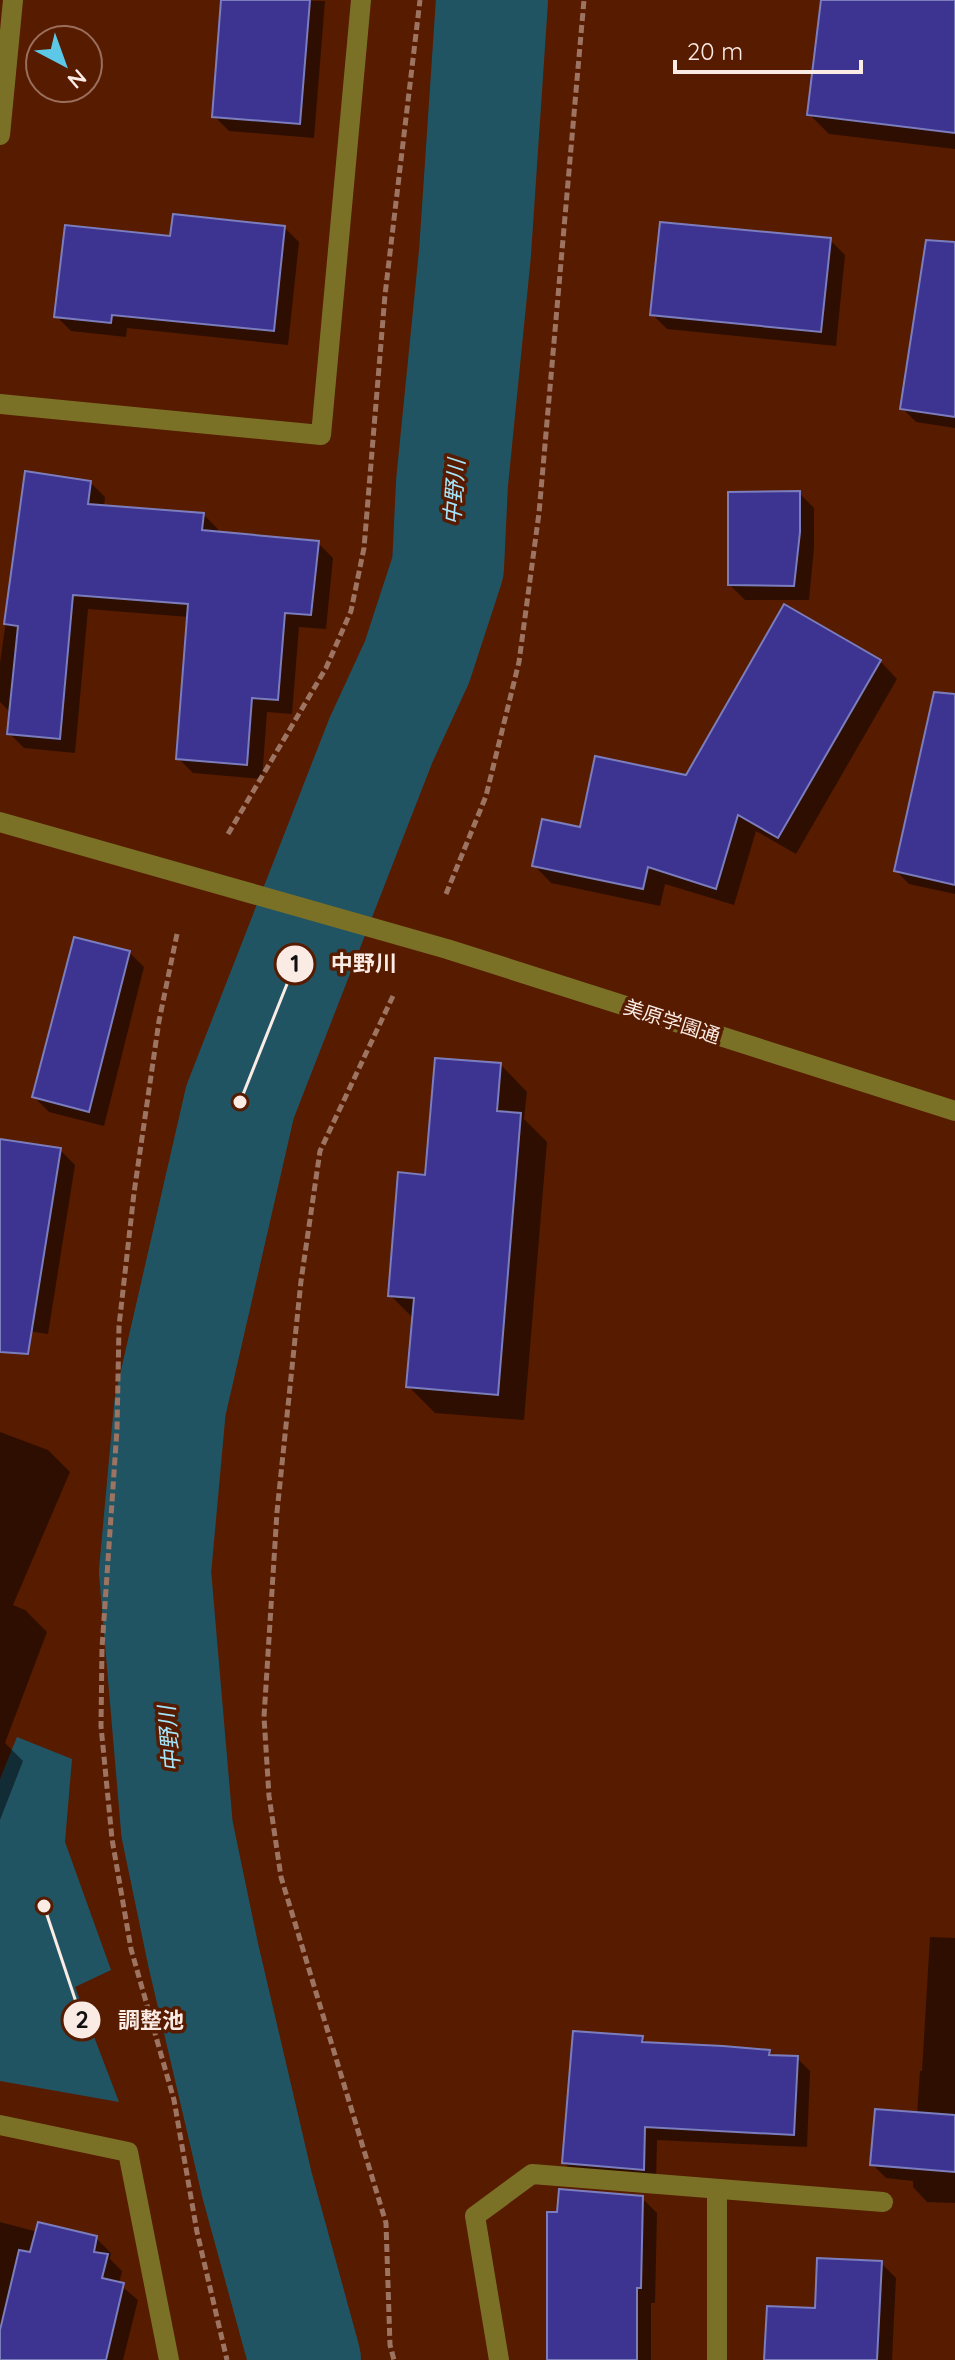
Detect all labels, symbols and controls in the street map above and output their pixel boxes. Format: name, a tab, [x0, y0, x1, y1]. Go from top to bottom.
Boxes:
north arrow	[24, 24, 104, 104]
scale bar	[675, 24, 861, 74]
text: 20 m	[687, 36, 743, 66]
text: N	[62, 63, 92, 95]
water label: 中野川	[438, 456, 470, 526]
callout: 中野川	[275, 941, 413, 987]
text: 1	[290, 948, 300, 978]
text: 中野川	[331, 949, 397, 977]
street label: 美原学園通	[621, 994, 723, 1048]
water label: 中野川	[152, 1703, 186, 1773]
callout: 調整池	[62, 1997, 200, 2043]
text: 2	[75, 2004, 89, 2034]
text: 調整池	[118, 2006, 184, 2034]

